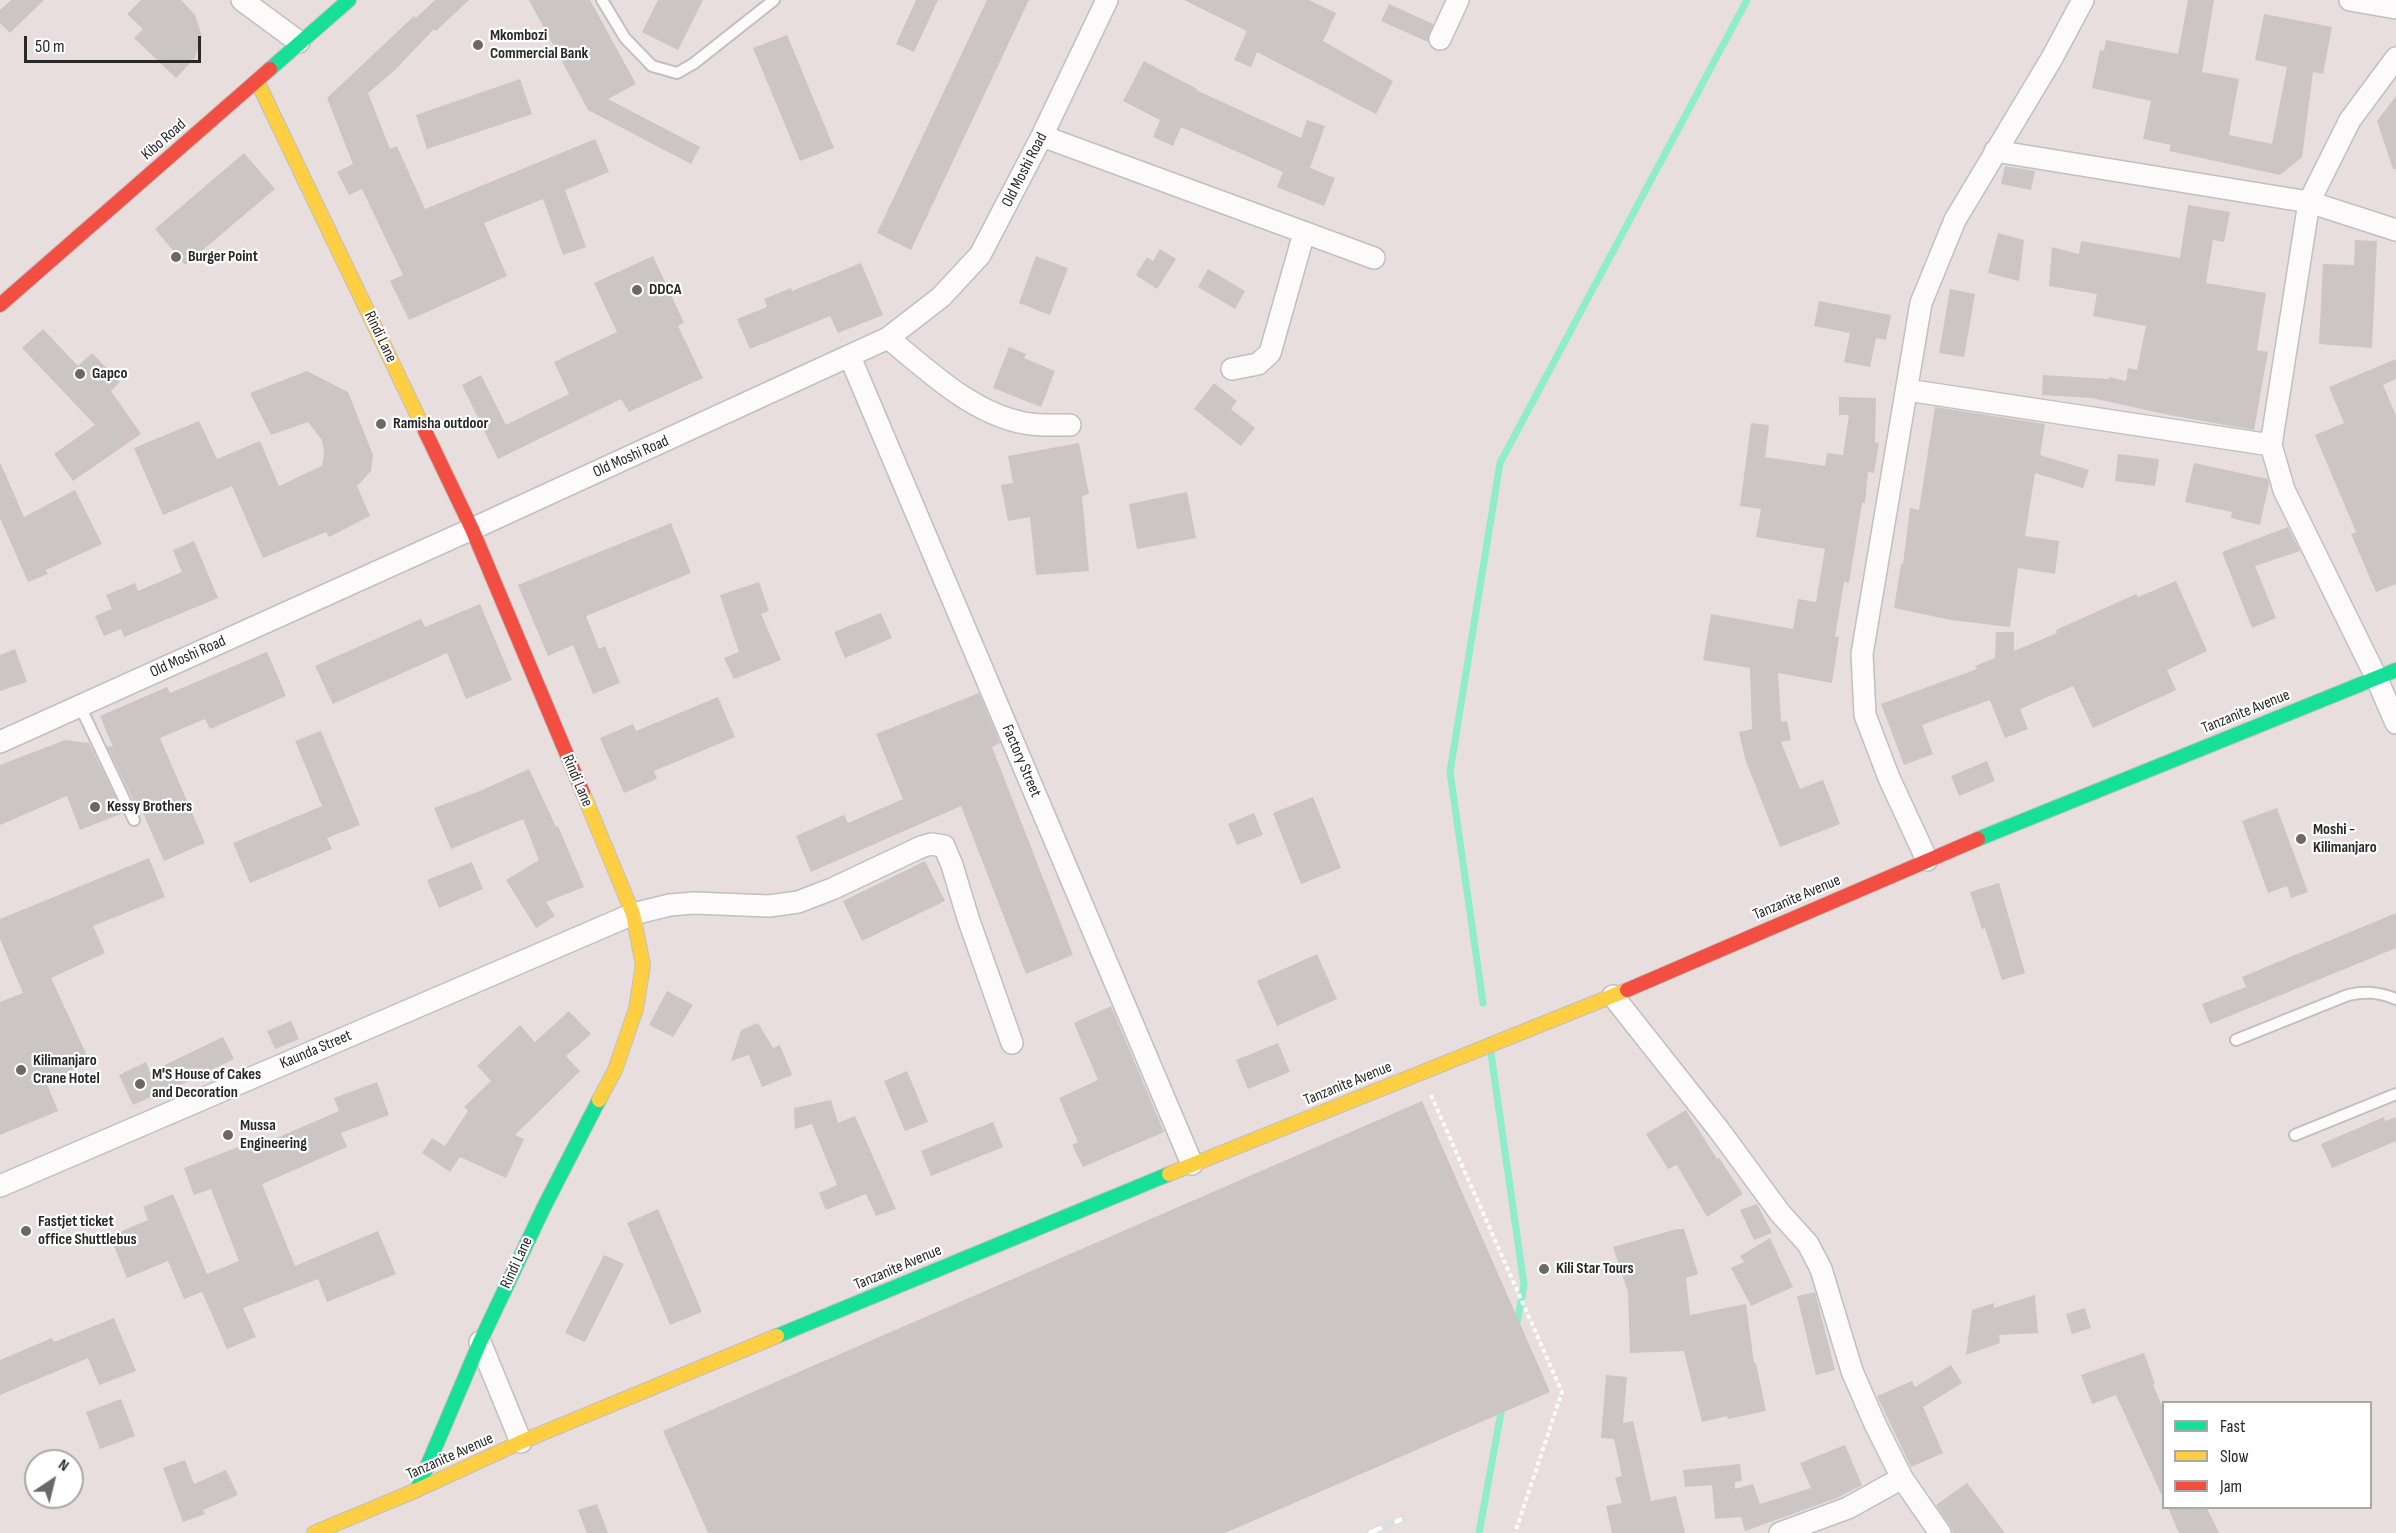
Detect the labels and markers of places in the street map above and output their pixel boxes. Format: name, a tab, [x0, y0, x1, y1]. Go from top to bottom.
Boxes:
place label: Mkombozi Commercial Bank	[490, 26, 588, 64]
marker: Mkombozi Commercial Bank	[471, 38, 485, 52]
place label: Burger Point	[188, 247, 258, 267]
marker: Burger Point	[169, 250, 183, 264]
place label: DDCA	[649, 280, 681, 300]
marker: DDCA	[630, 283, 644, 297]
place label: Gapco	[92, 364, 127, 384]
marker: Gapco	[73, 367, 87, 381]
place label: Ramisha outdoor	[393, 414, 488, 434]
marker: Ramisha outdoor	[374, 417, 388, 431]
place label: Kessy Brothers	[107, 797, 192, 817]
marker: Kessy Brothers	[88, 800, 102, 814]
place label: Moshi - Kilimanjaro	[2313, 820, 2377, 858]
marker: Moshi - Kilimanjaro	[2294, 832, 2308, 846]
place label: Kilimanjaro Crane Hotel	[33, 1051, 100, 1089]
marker: Kilimanjaro Crane Hotel	[14, 1063, 28, 1077]
place label: M'S House of Cakes and Decoration	[152, 1065, 261, 1103]
marker: M'S House of Cakes and Decoration	[133, 1077, 147, 1091]
place label: Mussa Engineering	[240, 1116, 307, 1154]
marker: Mussa Engineering	[221, 1128, 235, 1142]
place label: Fastjet ticket office Shuttlebus	[38, 1212, 137, 1250]
marker: Fastjet ticket office Shuttlebus	[19, 1224, 33, 1238]
place label: Kili Star Tours	[1556, 1259, 1634, 1279]
marker: Kili Star Tours	[1537, 1262, 1551, 1276]

